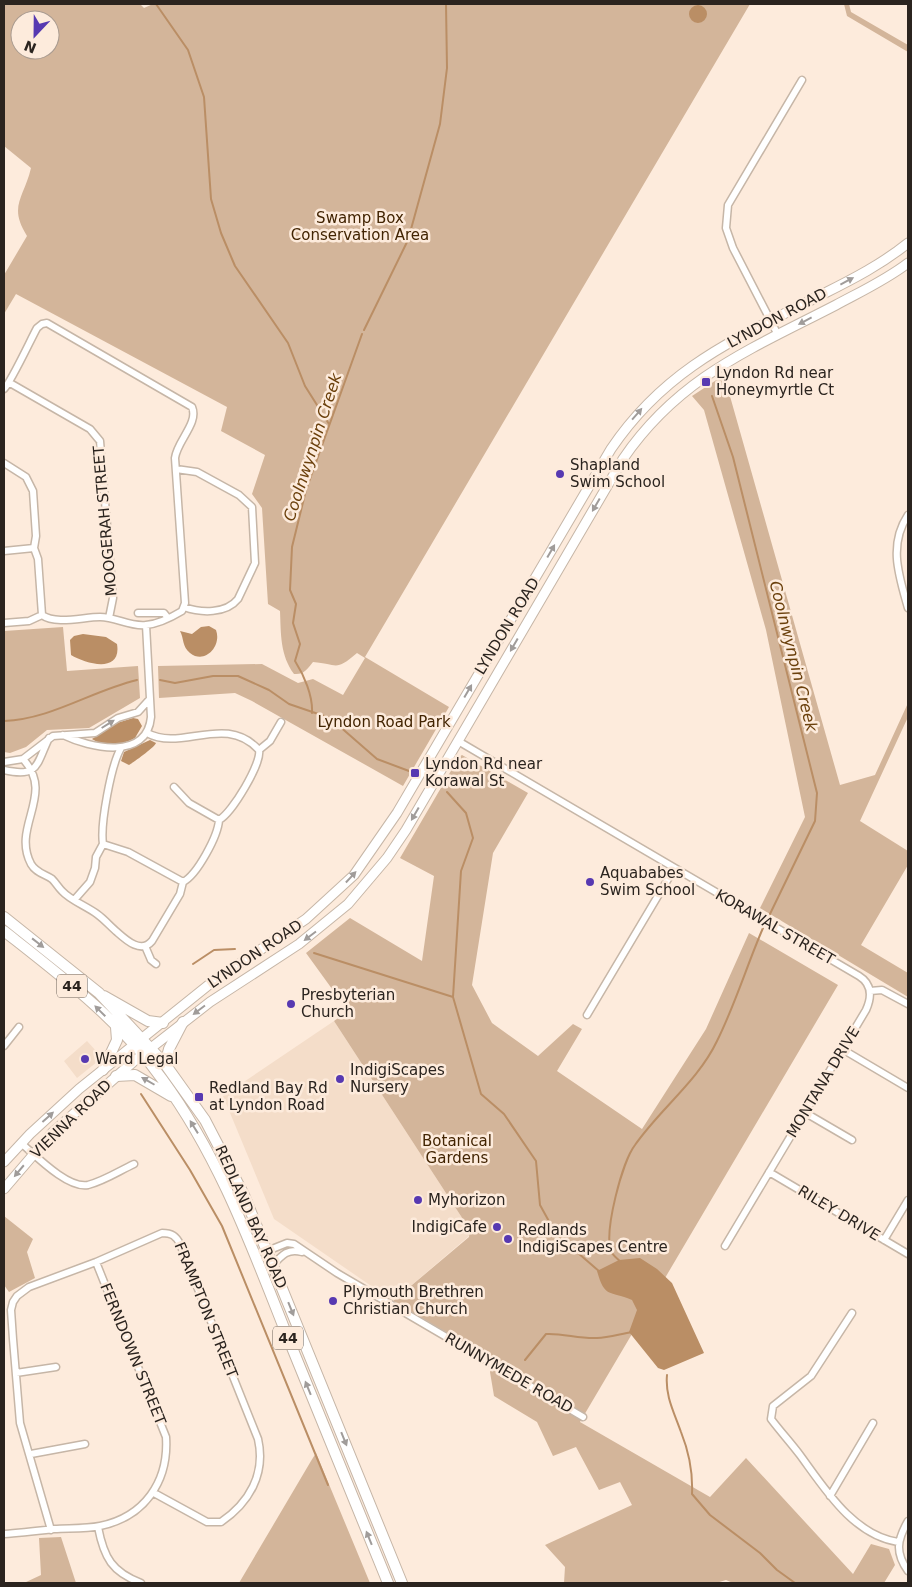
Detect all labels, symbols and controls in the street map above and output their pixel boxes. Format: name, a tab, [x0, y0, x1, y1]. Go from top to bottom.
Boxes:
north arrow	[10, 10, 60, 60]
text: N	[22, 37, 39, 57]
park label: Swamp Box Conservation Area	[291, 209, 429, 244]
one-way arrow	[840, 277, 854, 285]
street label: LYNDON ROAD	[724, 284, 830, 352]
one-way arrow	[798, 317, 812, 325]
place label: Lyndon Rd near Honeymyrtle Ct	[716, 364, 834, 399]
water label: Coolnwynpin Creek	[280, 370, 346, 524]
marker: Lyndon Rd near Honeymyrtle Ct	[700, 376, 712, 388]
one-way arrow	[632, 408, 643, 421]
street label: MOOGERAH STREET	[89, 444, 121, 597]
place label: Shapland Swim School	[570, 456, 665, 491]
marker: Shapland Swim School	[554, 468, 566, 480]
one-way arrow	[592, 499, 601, 512]
one-way arrow	[547, 544, 555, 559]
street label: LYNDON ROAD	[471, 574, 543, 678]
water label: Coolnwynpin Creek	[766, 579, 822, 734]
one-way arrow	[510, 638, 518, 653]
one-way arrow	[464, 685, 473, 698]
park label: Lyndon Road Park	[317, 713, 451, 731]
one-way arrow	[101, 720, 114, 729]
place label: Lyndon Rd near Korawal St	[425, 755, 543, 790]
marker: Lyndon Rd near Korawal St	[409, 767, 421, 779]
one-way arrow	[411, 807, 420, 820]
place label: Aquababes Swim School	[600, 864, 695, 899]
one-way arrow	[345, 872, 357, 884]
marker: Aquababes Swim School	[584, 876, 596, 888]
street label: KORAWAL STREET	[712, 886, 839, 969]
street label: LYNDON ROAD	[204, 916, 306, 992]
one-way arrow	[304, 930, 317, 941]
one-way arrow	[31, 938, 44, 949]
road number: 44	[57, 974, 87, 998]
place label: Presbyterian Church	[301, 986, 395, 1021]
marker: Presbyterian Church	[285, 998, 297, 1010]
one-way arrow	[94, 1005, 106, 1017]
one-way arrow	[192, 1005, 206, 1015]
street label: MONTANA DRIVE	[783, 1023, 863, 1141]
place label: Ward Legal	[95, 1050, 178, 1068]
marker: Ward Legal	[79, 1053, 91, 1065]
place label: IndigiScapes Nursery	[350, 1061, 445, 1096]
marker: IndigiScapes Nursery	[334, 1073, 346, 1085]
street label: VIENNA ROAD	[27, 1076, 115, 1162]
one-way arrow	[141, 1077, 155, 1086]
place label: Redland Bay Rd at Lyndon Road	[209, 1079, 328, 1114]
marker: Redland Bay Rd at Lyndon Road	[193, 1091, 205, 1103]
one-way arrow	[41, 1111, 53, 1123]
one-way arrow	[189, 1120, 198, 1133]
park label: Botanical Gardens	[422, 1132, 492, 1167]
street label: REDLAND BAY ROAD	[211, 1143, 291, 1291]
one-way arrow	[13, 1164, 24, 1177]
street label: RILEY DRIVE	[795, 1181, 883, 1245]
place label: Myhorizon	[428, 1191, 505, 1209]
marker: Myhorizon	[412, 1194, 424, 1206]
place label: IndigiCafe	[412, 1218, 487, 1236]
marker: IndigiCafe	[491, 1221, 503, 1233]
place label: Redlands IndigiScapes Centre	[518, 1221, 668, 1256]
marker: Redlands IndigiScapes Centre	[502, 1233, 514, 1245]
street label: FRAMPTON STREET	[171, 1239, 242, 1381]
street label: FERNDOWN STREET	[96, 1281, 170, 1428]
place label: Plymouth Brethren Christian Church	[343, 1283, 484, 1318]
marker: Plymouth Brethren Christian Church	[327, 1295, 339, 1307]
one-way arrow	[287, 1302, 295, 1317]
road number: 44	[273, 1326, 303, 1350]
street label: RUNNYMEDE ROAD	[442, 1329, 576, 1417]
one-way arrow	[304, 1380, 311, 1395]
one-way arrow	[340, 1432, 348, 1446]
one-way arrow	[365, 1530, 373, 1545]

